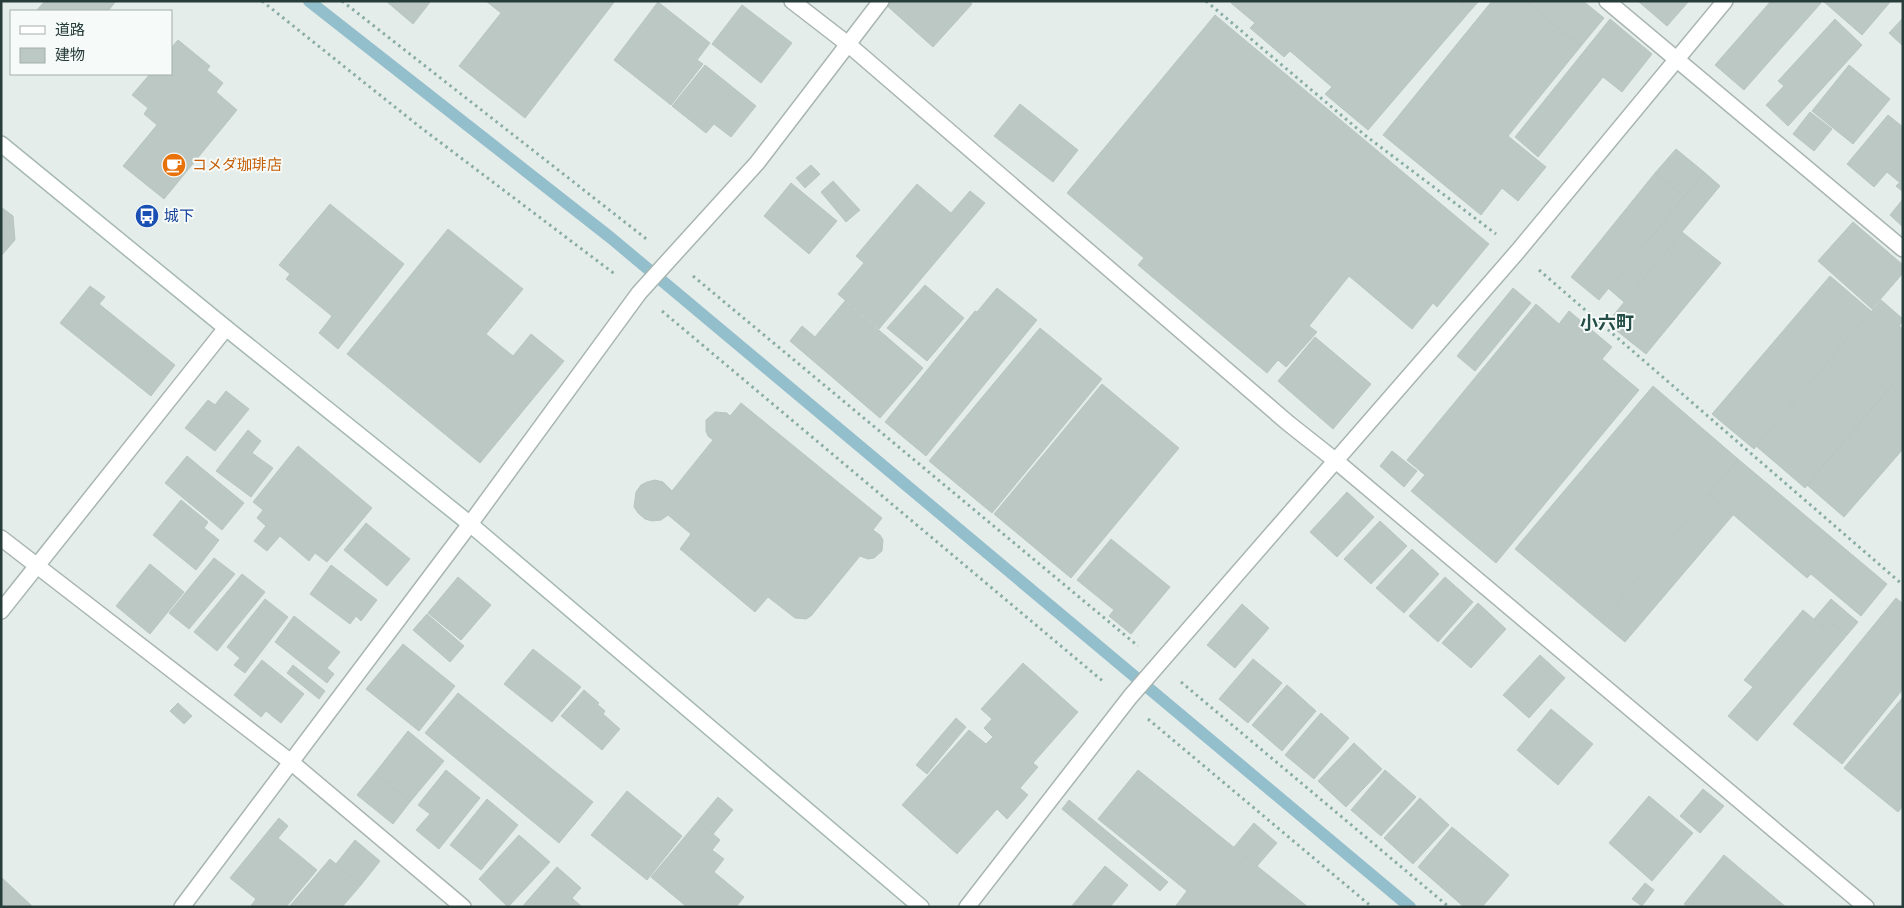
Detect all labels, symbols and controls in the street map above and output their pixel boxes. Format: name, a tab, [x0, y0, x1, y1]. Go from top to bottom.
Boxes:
legend	[10, 10, 172, 75]
text: 道路	[55, 20, 85, 40]
text: 建物	[55, 45, 85, 65]
cafe icon: コメダ珈琲店	[161, 152, 187, 178]
place label: コメダ珈琲店	[192, 155, 282, 175]
bus stop icon: 城下	[134, 203, 160, 229]
place label: 城下	[164, 206, 194, 226]
district label: 小六町	[1580, 311, 1634, 335]

